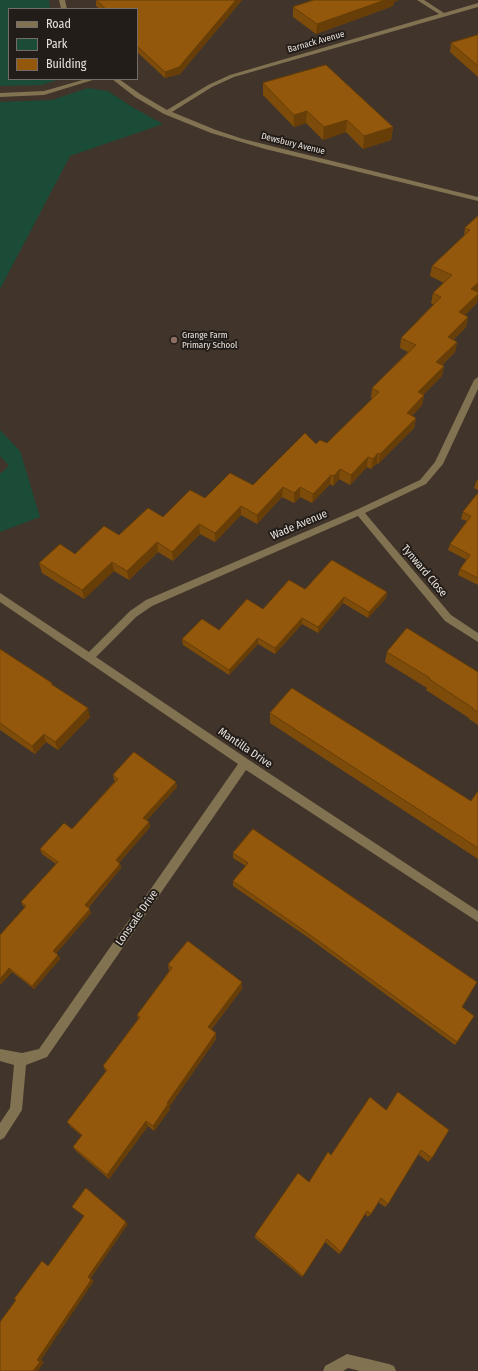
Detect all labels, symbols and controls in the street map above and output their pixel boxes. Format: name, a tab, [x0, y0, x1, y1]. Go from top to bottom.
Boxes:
legend	[8, 8, 138, 80]
text: Road	[46, 17, 71, 31]
street label: Barnack Avenue	[286, 29, 346, 55]
text: Park	[46, 37, 67, 51]
text: Building	[46, 57, 86, 71]
street label: Dewsbury Avenue	[260, 131, 326, 157]
place label: Grange Farm Primary School	[182, 330, 237, 351]
marker: Grange Farm Primary School	[169, 335, 179, 345]
street label: Wade Avenue	[269, 507, 329, 543]
street label: Tynward Close	[398, 542, 450, 600]
street label: Mantilla Drive	[215, 725, 275, 771]
street label: Lonscale Drive	[113, 888, 161, 948]

